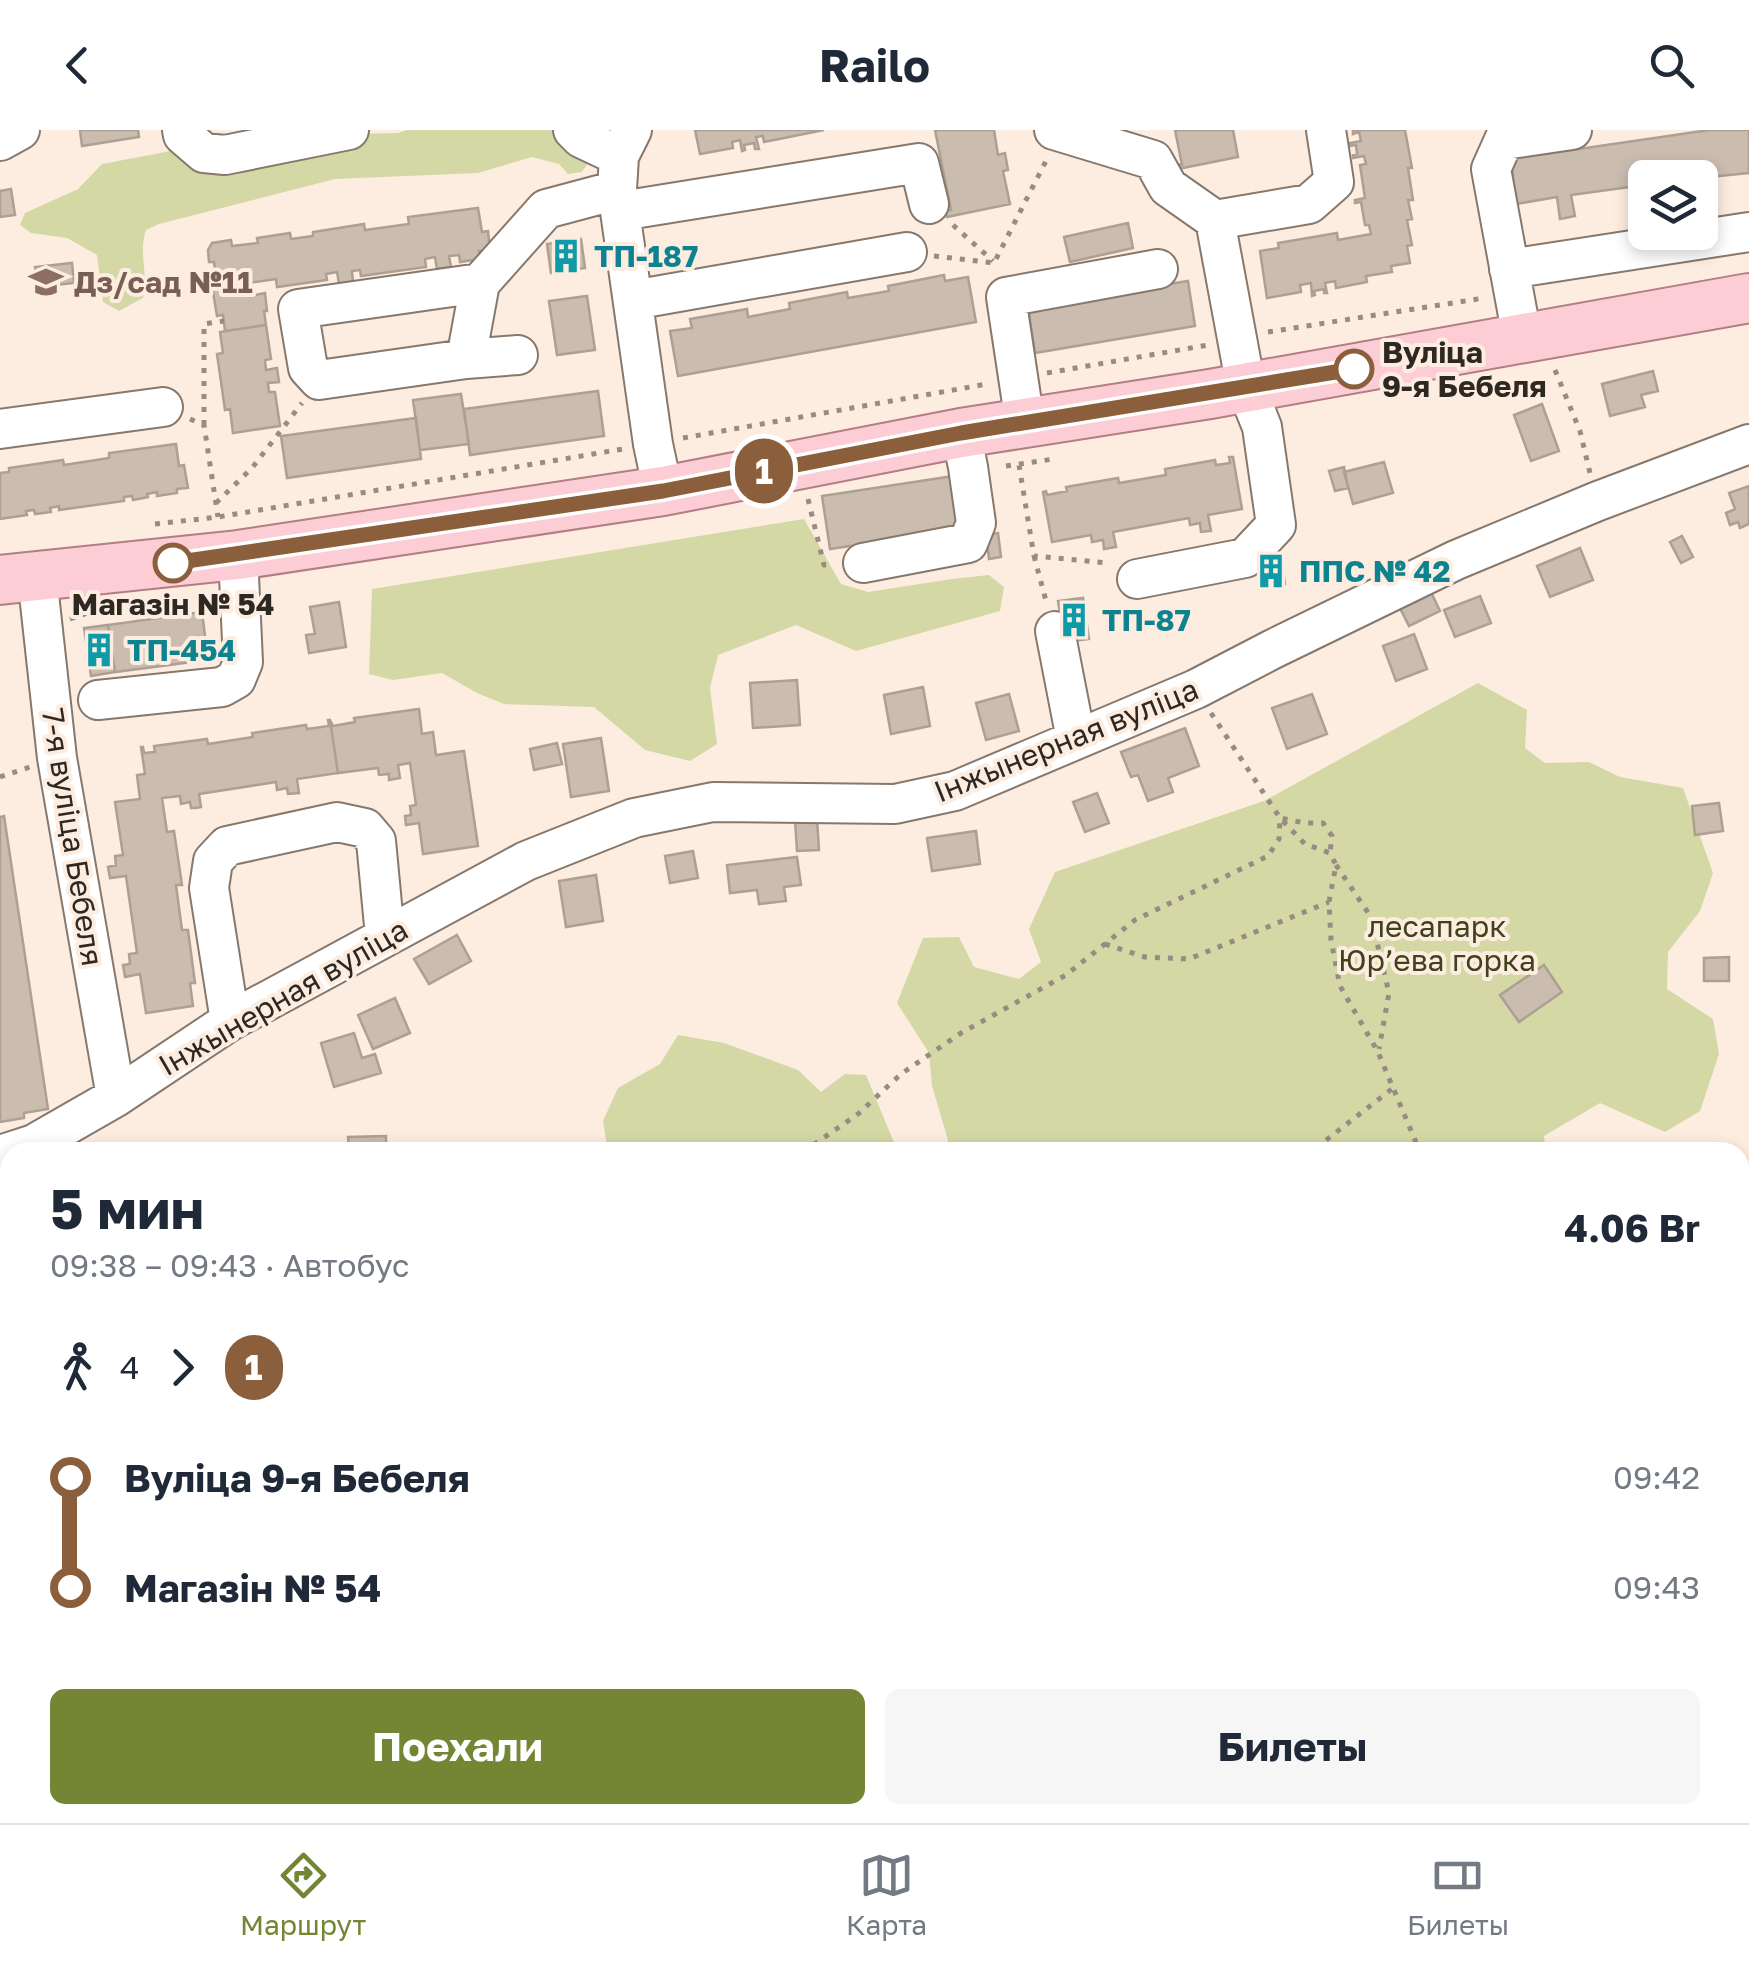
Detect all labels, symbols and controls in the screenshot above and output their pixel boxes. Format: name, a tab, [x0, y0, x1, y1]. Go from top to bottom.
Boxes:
icon: back	[50, 38, 105, 93]
text: Railo	[819, 38, 930, 92]
icon: search	[1644, 38, 1699, 93]
map controls	[1628, 160, 1718, 250]
button: layers	[1628, 160, 1718, 250]
building icon: ТП-187	[547, 237, 585, 275]
place label: ТП-187	[594, 238, 698, 274]
school or university icon: Дз/сад №11	[27, 263, 65, 301]
place label: Дз/сад №11	[74, 264, 253, 300]
place label: Вуліца 9-я Бебеля	[1382, 334, 1547, 404]
marker: Вуліца 9-я Бебеля	[1335, 350, 1373, 388]
line badge: 1	[732, 438, 796, 504]
text: 1	[755, 450, 773, 492]
marker: Магазін № 54	[154, 544, 192, 582]
building icon: ППС № 42	[1252, 552, 1290, 590]
place label: ППС № 42	[1299, 553, 1451, 589]
place label: Магазін № 54	[71, 586, 275, 622]
building icon: ТП-87	[1055, 601, 1093, 639]
place label: ТП-87	[1102, 602, 1191, 638]
building icon: ТП-454	[80, 631, 118, 669]
place label: ТП-454	[127, 632, 236, 668]
street label: Інжынерная вуліца	[929, 671, 1203, 809]
street label: 7-я вуліца Бебеля	[35, 706, 111, 968]
park label: лесапарк Юрʼева горка	[1338, 908, 1536, 978]
street label: Інжынерная вуліца	[152, 911, 414, 1083]
text: 5 мин	[50, 1175, 204, 1241]
text: 4.06 Br	[1564, 1205, 1700, 1250]
text: 09:38 – 09:43 · Автобус	[50, 1246, 410, 1284]
icon: walk	[50, 1340, 105, 1395]
icon: forward	[155, 1340, 210, 1395]
text: 1	[245, 1346, 263, 1388]
text: 4	[120, 1348, 140, 1386]
text: Вуліца 9-я Бебеля	[124, 1455, 470, 1500]
text: 09:42	[1613, 1458, 1700, 1496]
text: Магазін № 54	[124, 1565, 381, 1610]
text: 09:43	[1613, 1568, 1700, 1606]
button: Поехали	[50, 1689, 865, 1804]
button: Билеты	[885, 1689, 1700, 1804]
tab: Маршрут	[240, 1848, 366, 1941]
tab: Карта	[846, 1848, 927, 1941]
tab: Билеты	[1407, 1848, 1509, 1941]

